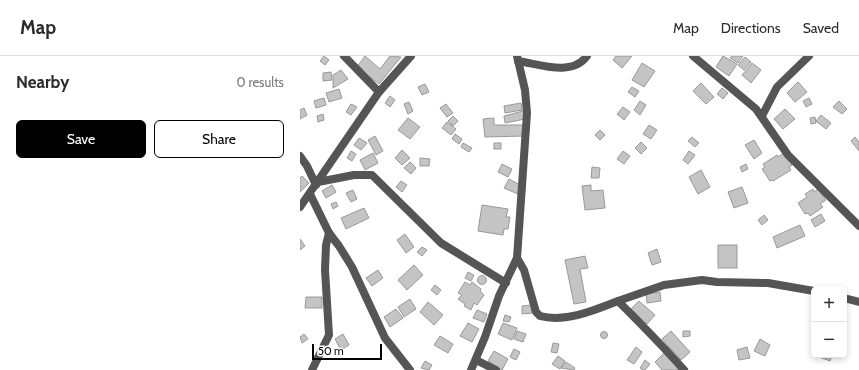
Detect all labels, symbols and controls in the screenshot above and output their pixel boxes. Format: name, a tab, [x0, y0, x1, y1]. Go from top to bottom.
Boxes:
text: Map	[20, 16, 56, 39]
text: Map	[673, 19, 699, 37]
text: Directions	[721, 19, 781, 37]
text: Saved	[803, 19, 839, 37]
text: Nearby	[16, 72, 69, 92]
text: 0 results	[236, 74, 284, 90]
button: Save	[16, 120, 146, 158]
button: Share	[154, 120, 284, 158]
map controls	[811, 286, 847, 358]
button: +	[811, 286, 847, 322]
button: −	[811, 322, 847, 358]
scale bar	[312, 342, 382, 361]
text: 50 m	[318, 344, 344, 358]

